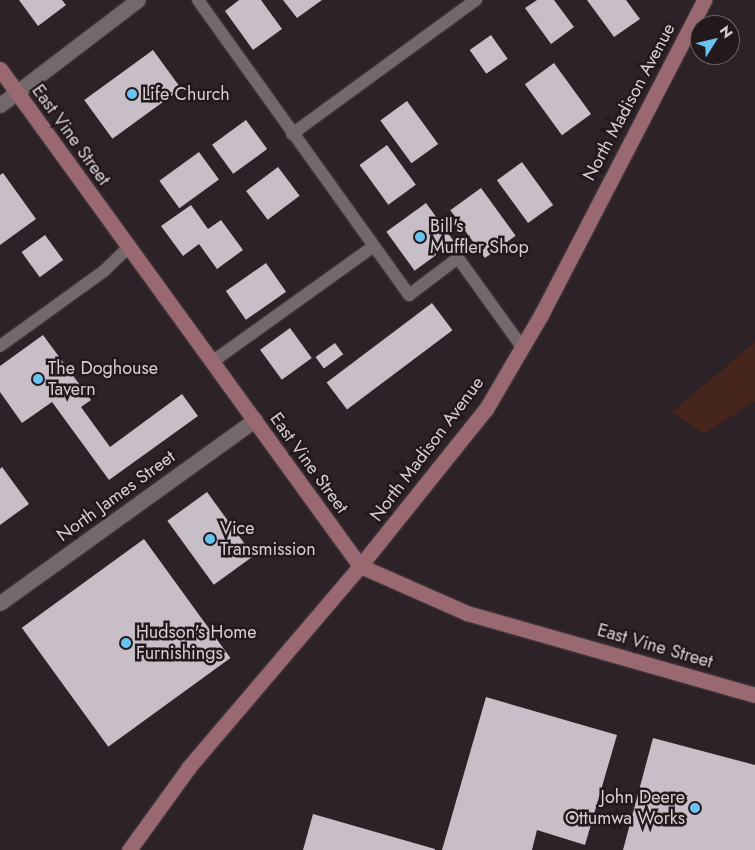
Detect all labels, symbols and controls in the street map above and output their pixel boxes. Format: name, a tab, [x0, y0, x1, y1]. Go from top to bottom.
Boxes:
north arrow	[690, 15, 740, 65]
street label: North Madison Avenue	[578, 20, 680, 184]
text: N	[715, 21, 738, 42]
street label: East Vine Street	[27, 80, 115, 190]
place label: Life Church	[142, 83, 230, 105]
marker: Life Church	[126, 88, 138, 100]
place label: Bill's Muffler Shop	[430, 216, 529, 258]
marker: Bill's Muffler Shop	[414, 231, 426, 243]
place label: The Doghouse Tavern	[48, 358, 158, 400]
street label: North Madison Avenue	[366, 372, 488, 526]
marker: The Doghouse Tavern	[32, 373, 44, 385]
street label: East Vine Street	[265, 408, 353, 518]
street label: North James Street	[53, 446, 179, 546]
place label: Vice Transmission	[220, 518, 316, 560]
marker: Vice Transmission	[204, 533, 216, 545]
street label: East Vine Street	[595, 619, 715, 673]
place label: Hudson's Home Furnishings	[136, 622, 257, 664]
marker: Hudson's Home Furnishings	[120, 637, 132, 649]
place label: John Deere Ottumwa Works	[565, 787, 685, 830]
marker: John Deere Ottumwa Works	[689, 802, 701, 814]

